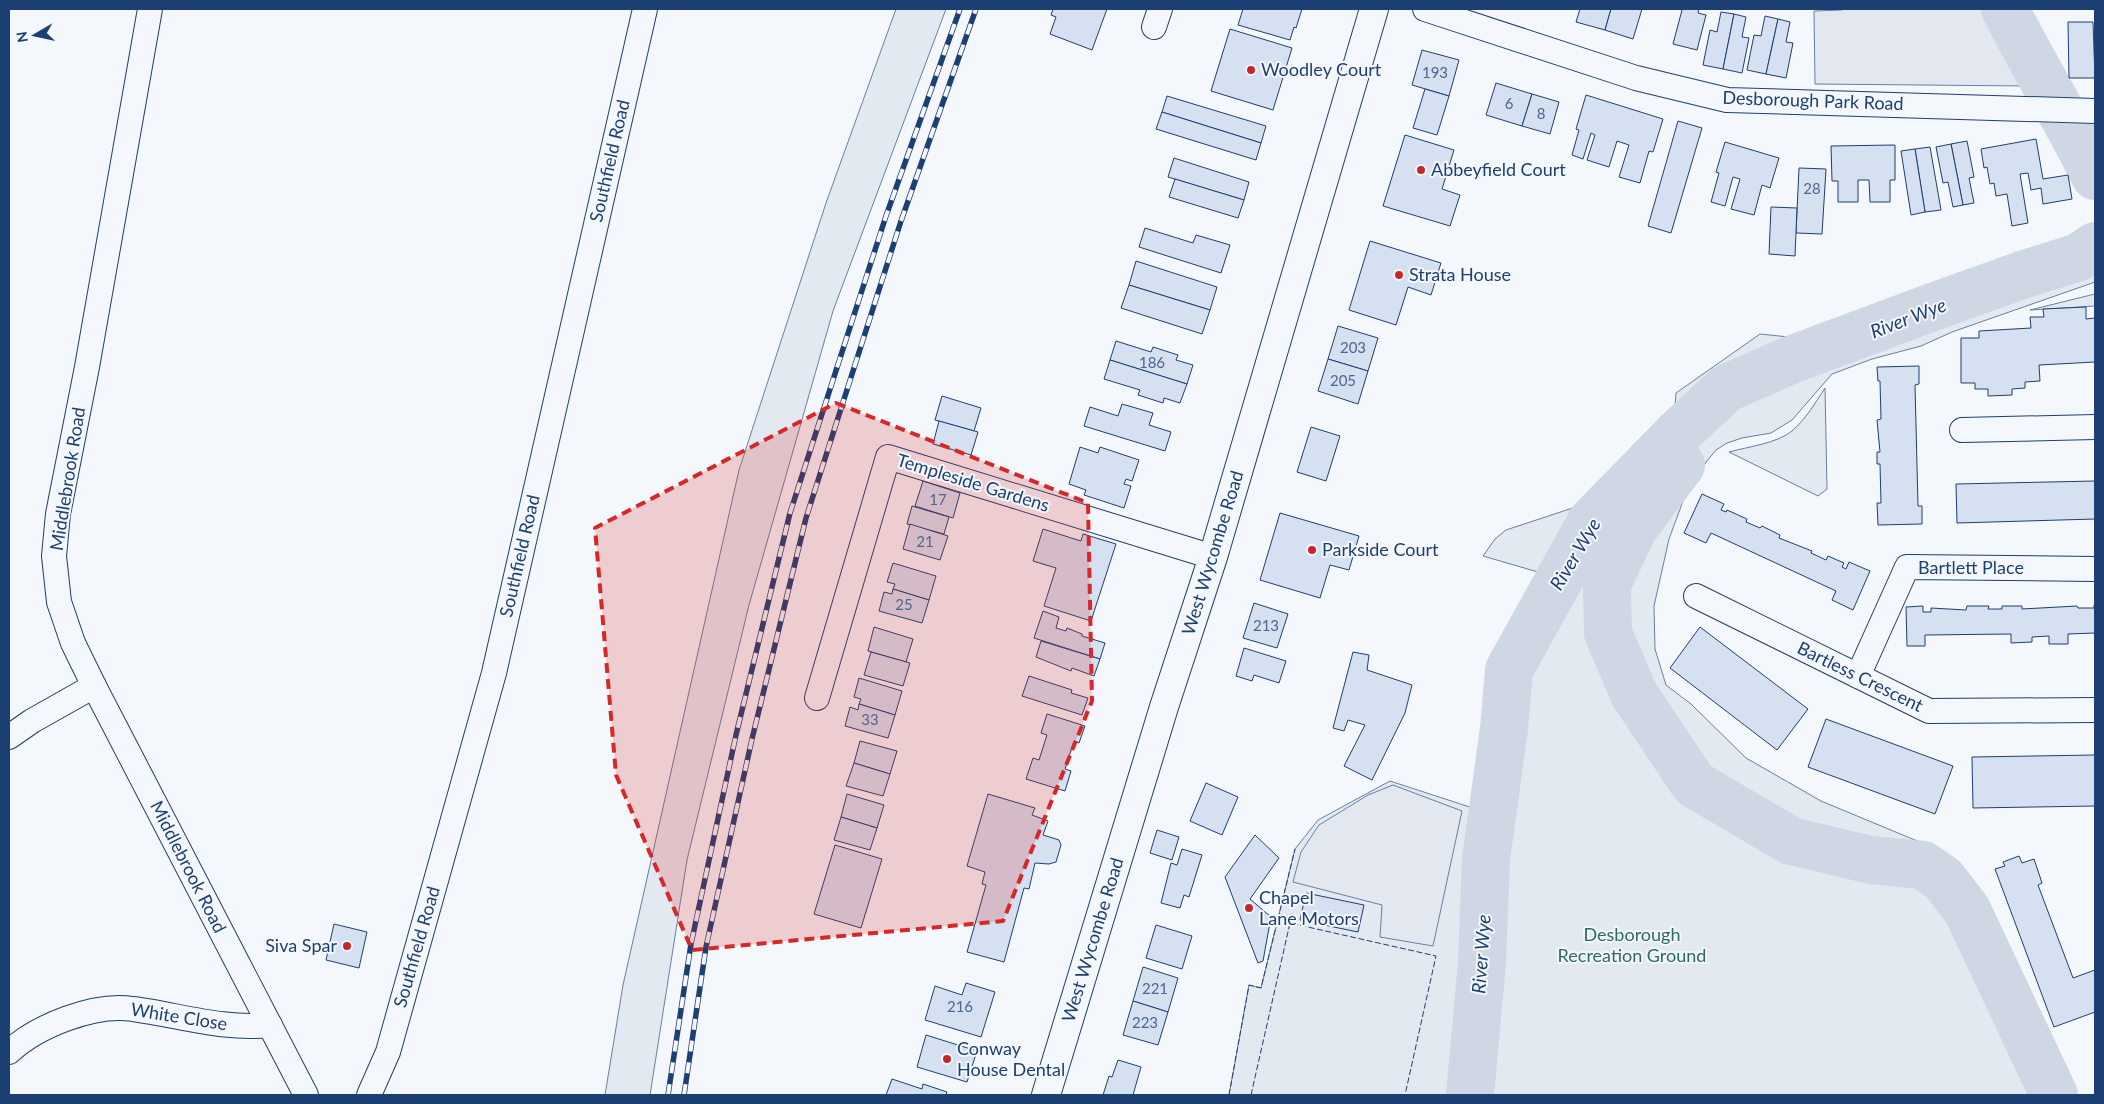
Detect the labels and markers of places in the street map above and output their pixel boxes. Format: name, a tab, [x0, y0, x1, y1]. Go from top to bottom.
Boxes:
place label: Woodley Court	[1261, 58, 1382, 80]
marker: Woodley Court	[1245, 64, 1257, 76]
place label: Abbeyfield Court	[1431, 158, 1566, 180]
marker: Abbeyfield Court	[1415, 164, 1427, 176]
place label: Strata House	[1409, 263, 1511, 285]
marker: Strata House	[1393, 269, 1405, 281]
place label: Parkside Court	[1322, 538, 1439, 560]
marker: Parkside Court	[1306, 544, 1318, 556]
place label: Chapel Lane Motors	[1259, 886, 1359, 929]
marker: Chapel Lane Motors	[1243, 902, 1255, 914]
place label: Siva Spar	[265, 934, 337, 956]
marker: Siva Spar	[341, 940, 353, 952]
place label: Conway House Dental	[957, 1037, 1065, 1080]
marker: Conway House Dental	[941, 1053, 953, 1065]

